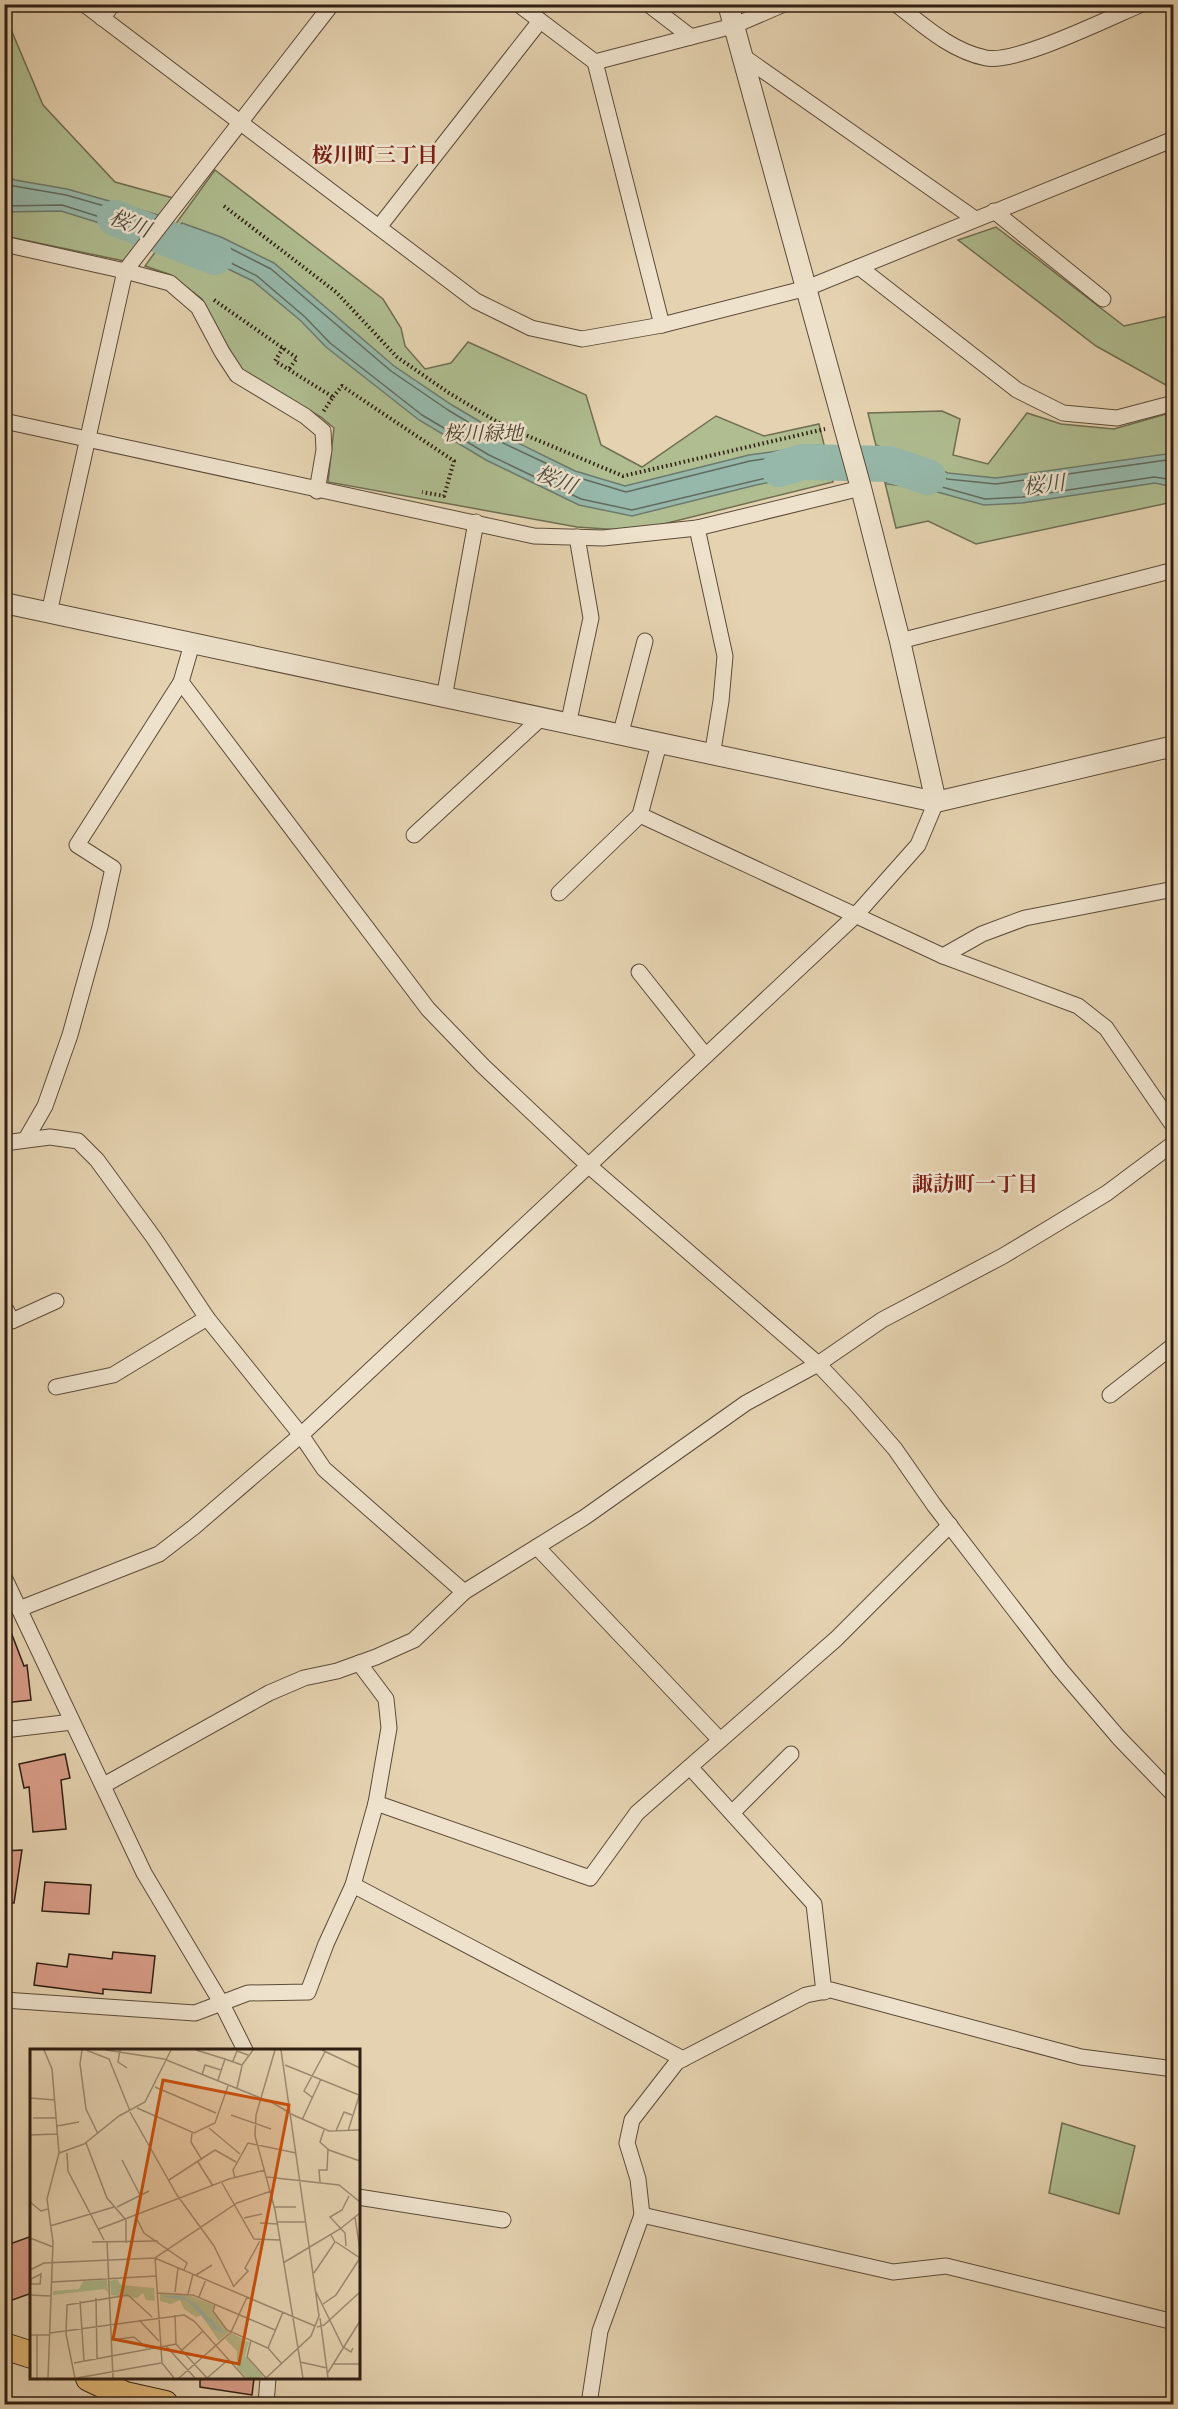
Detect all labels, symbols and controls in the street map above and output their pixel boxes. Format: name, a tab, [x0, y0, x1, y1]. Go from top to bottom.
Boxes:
district label: 桜川町三丁目	[312, 142, 438, 169]
water label: 桜川	[106, 204, 156, 245]
park label: 桜川緑地	[443, 421, 525, 446]
water label: 桜川	[531, 460, 582, 501]
water label: 桜川	[1022, 469, 1068, 501]
district label: 諏訪町一丁目	[912, 1171, 1038, 1198]
inset map	[30, 2049, 360, 2379]

